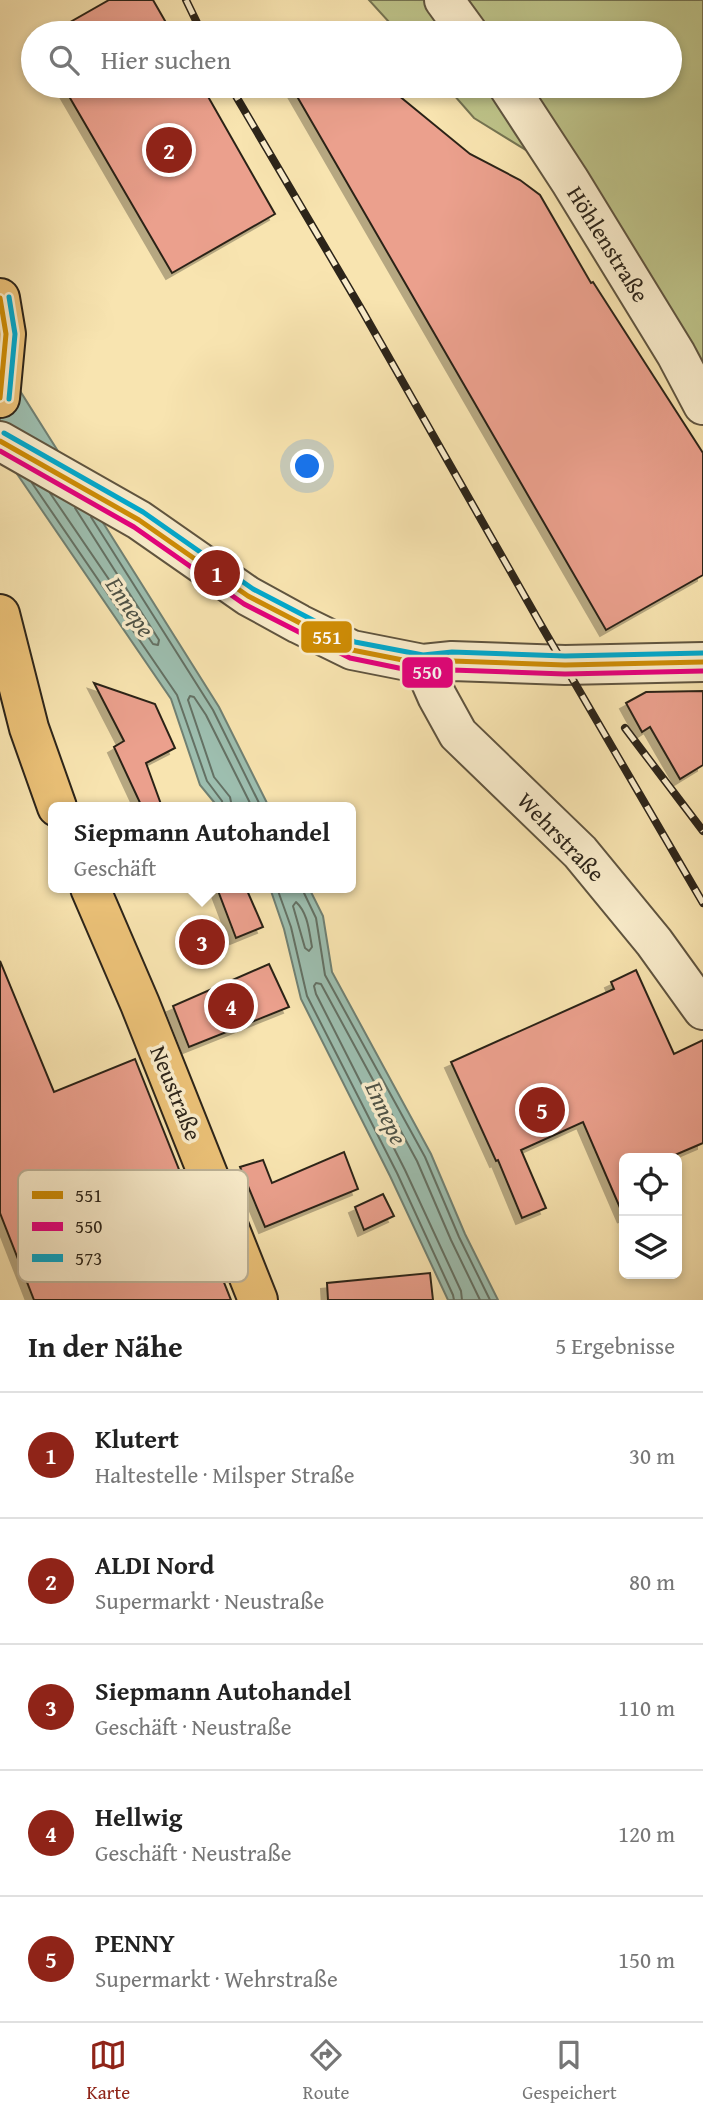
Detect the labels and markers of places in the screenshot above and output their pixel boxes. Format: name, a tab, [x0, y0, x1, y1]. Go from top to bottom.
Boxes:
pin: 2	[146, 124, 192, 176]
pin: 1	[194, 547, 240, 599]
pin: 3	[179, 916, 225, 968]
pin: 4	[208, 980, 254, 1032]
pin: 5	[519, 1084, 565, 1136]

